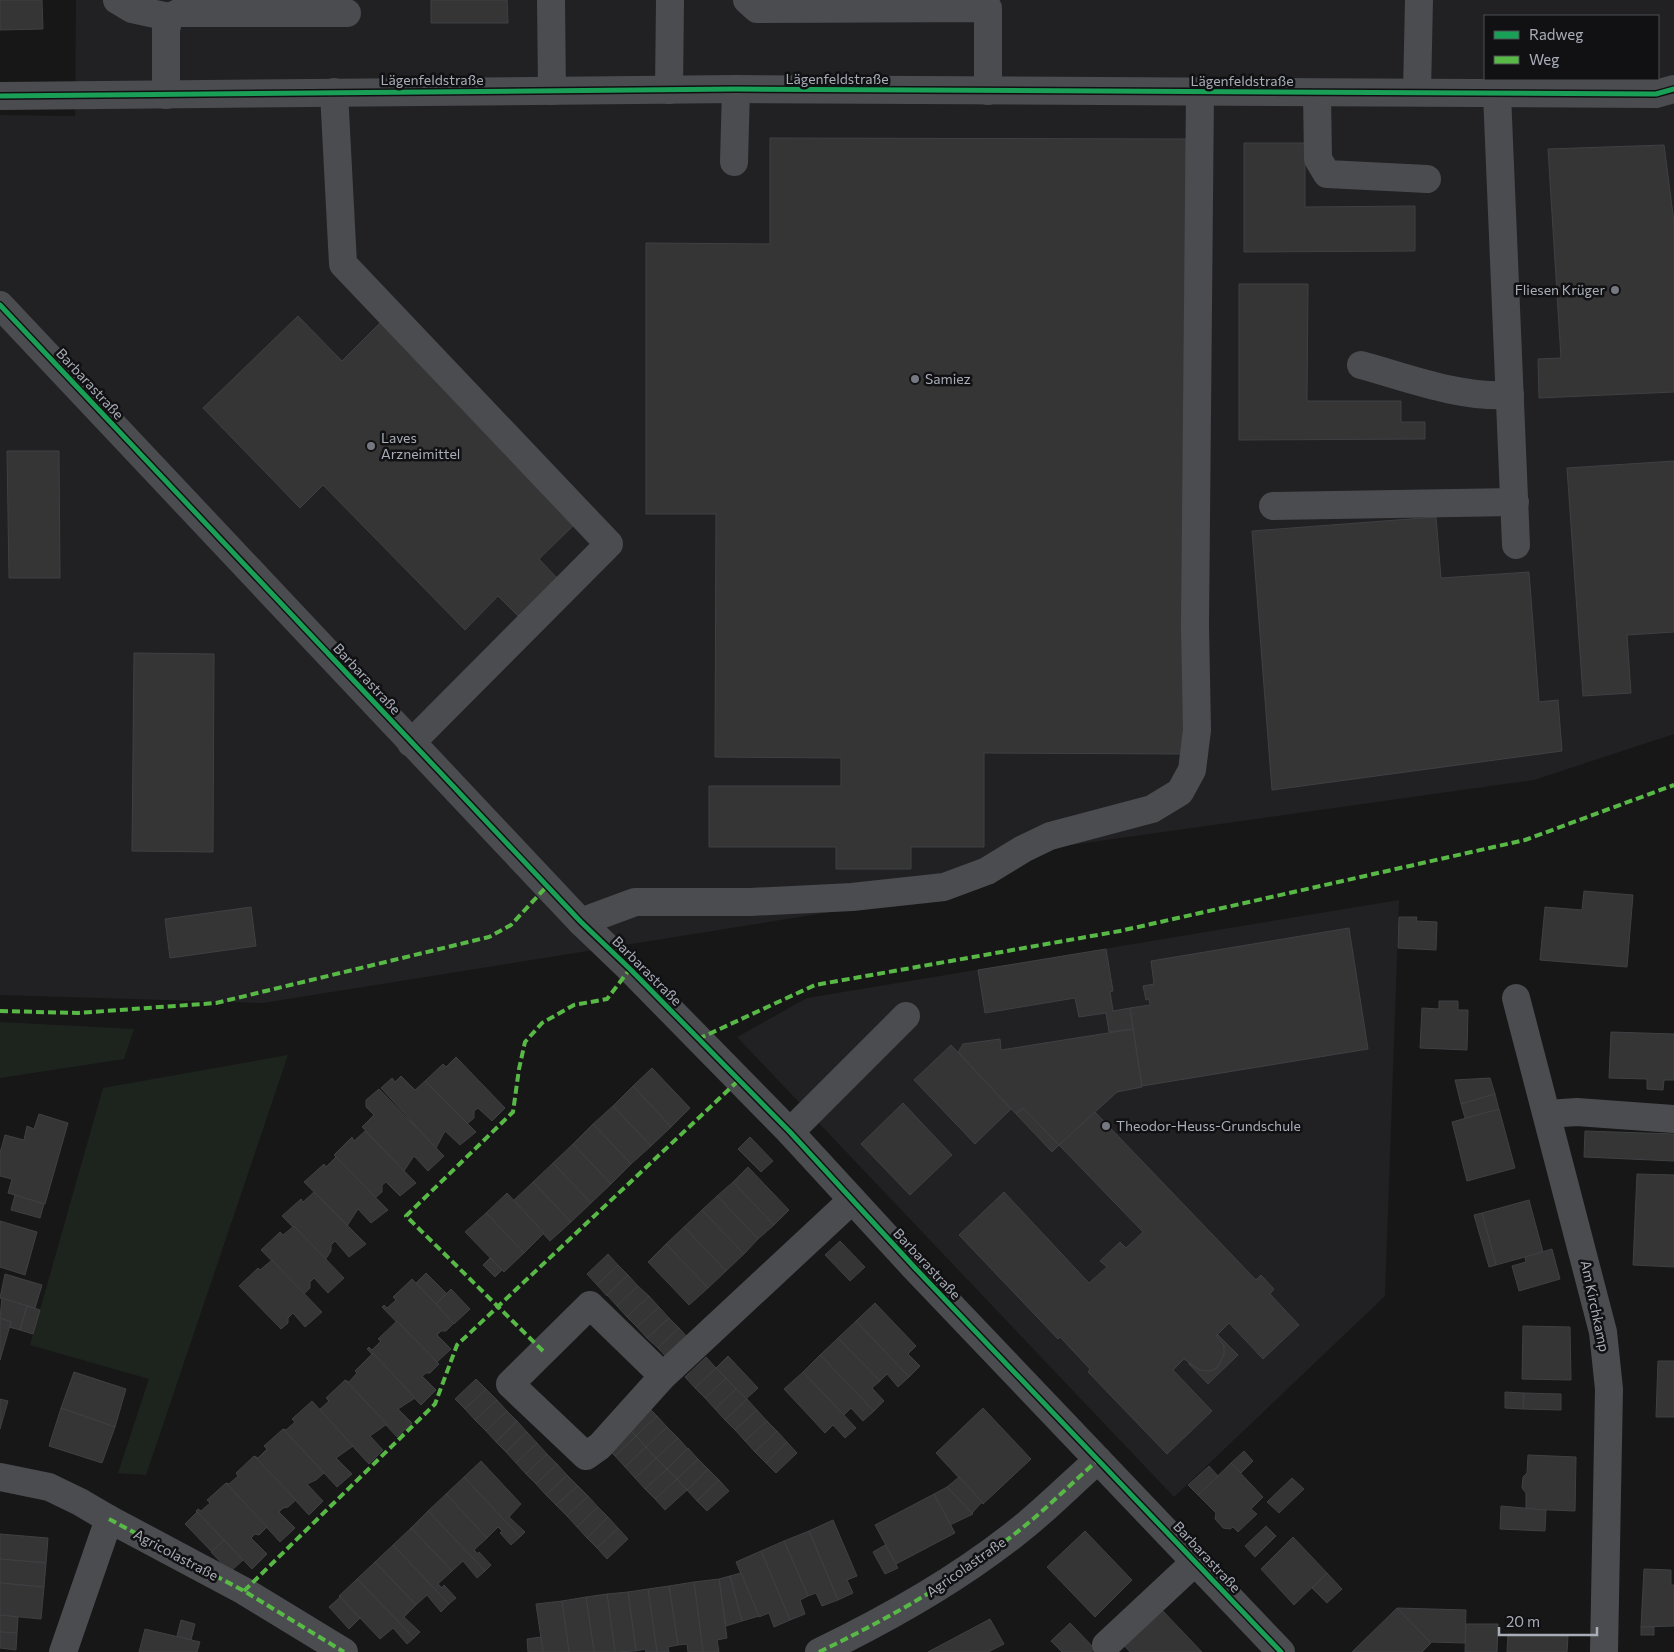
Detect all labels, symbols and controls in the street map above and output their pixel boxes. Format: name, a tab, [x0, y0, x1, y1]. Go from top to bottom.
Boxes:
legend	[1484, 15, 1659, 80]
text: Radweg	[1529, 25, 1583, 43]
text: Weg	[1529, 50, 1559, 68]
street label: Lägenfeldstraße	[785, 70, 889, 87]
street label: Lägenfeldstraße	[380, 71, 484, 88]
street label: Lägenfeldstraße	[1190, 72, 1294, 89]
place label: Fliesen Krüger	[1515, 281, 1605, 298]
marker: Fliesen Krüger	[1609, 284, 1621, 296]
street label: Barbarastraße	[53, 345, 128, 423]
place label: Samiez	[925, 370, 971, 387]
marker: Samiez	[909, 373, 921, 385]
place label: Laves Arzneimittel	[381, 429, 460, 462]
marker: Laves Arzneimittel	[365, 440, 377, 452]
street label: Barbarastraße	[330, 640, 405, 718]
street label: Barbarastraße	[609, 932, 686, 1009]
place label: Theodor-Heuss-Grundschule	[1116, 1117, 1301, 1134]
marker: Theodor-Heuss-Grundschule	[1100, 1120, 1112, 1132]
street label: Barbarastraße	[890, 1225, 965, 1303]
street label: Am Kirchkamp	[1577, 1259, 1613, 1353]
street label: Barbarastraße	[1170, 1518, 1245, 1596]
street label: Agricolastraße	[131, 1525, 221, 1584]
street label: Agricolastraße	[923, 1533, 1009, 1600]
scale bar	[1499, 1604, 1596, 1636]
text: 20 m	[1506, 1612, 1540, 1630]

